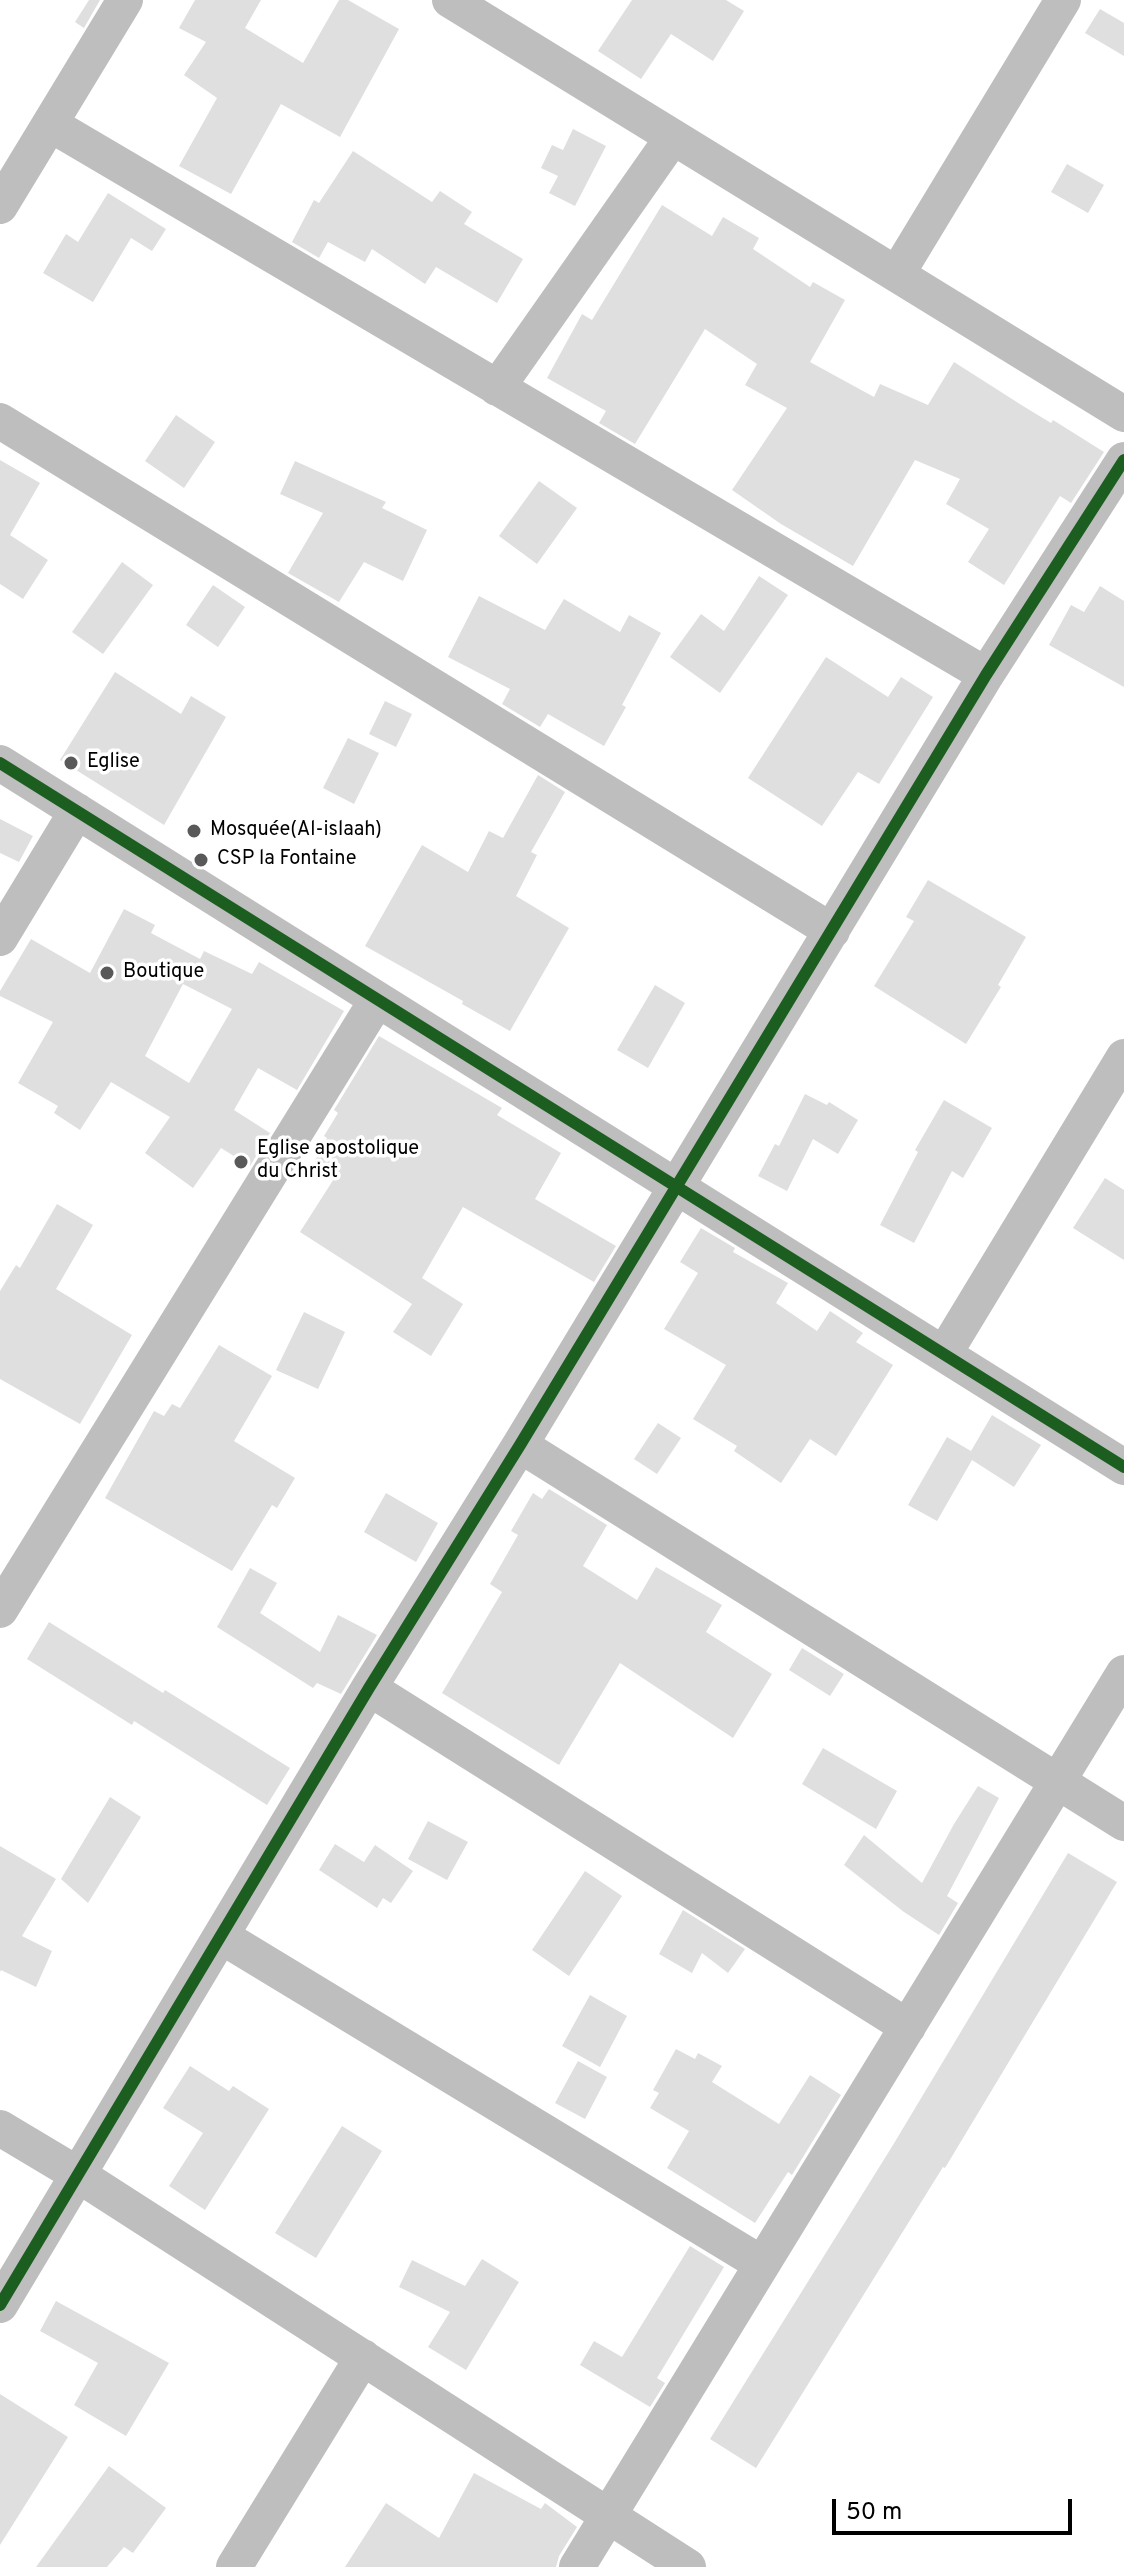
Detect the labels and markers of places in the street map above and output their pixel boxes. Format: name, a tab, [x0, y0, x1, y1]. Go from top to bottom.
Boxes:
place label: Eglise	[87, 751, 140, 775]
marker: Eglise	[62, 754, 80, 772]
place label: Mosquée(Al-islaah)	[210, 819, 382, 843]
marker: Mosquée(Al-islaah)	[185, 822, 203, 840]
place label: CSP la Fontaine	[217, 848, 357, 872]
marker: CSP la Fontaine	[192, 851, 210, 869]
place label: Boutique	[123, 961, 204, 985]
marker: Boutique	[98, 964, 116, 982]
place label: Eglise apostolique du Christ	[257, 1138, 419, 1185]
marker: Eglise apostolique du Christ	[232, 1153, 250, 1171]

